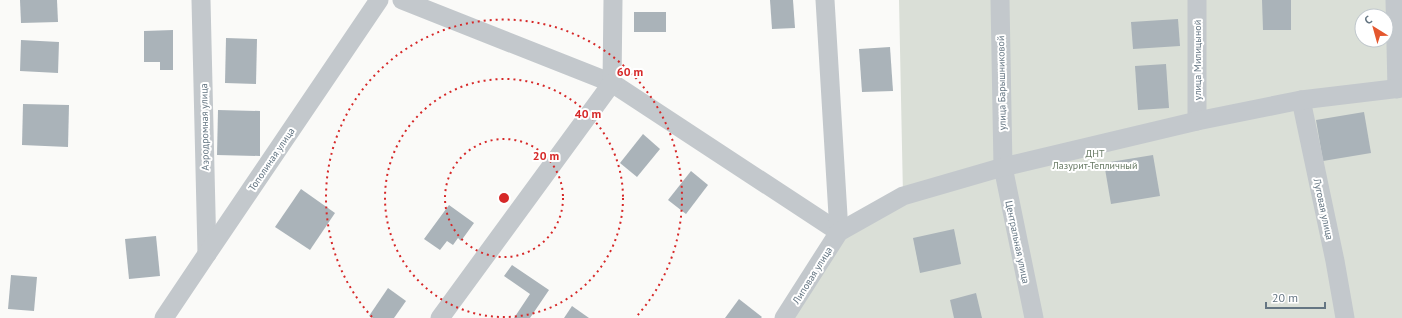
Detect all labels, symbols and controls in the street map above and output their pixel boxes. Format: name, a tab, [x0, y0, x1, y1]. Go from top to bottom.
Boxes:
north arrow	[1354, 8, 1394, 48]
text: С	[1361, 13, 1375, 27]
street label: улица Милицыной	[1191, 20, 1204, 100]
street label: улица Барышниковой	[994, 36, 1009, 130]
text: 60 m	[617, 64, 643, 79]
street label: Аэродромная улица	[197, 83, 212, 171]
text: 40 m	[575, 106, 601, 121]
street label: Тополиная улица	[245, 125, 298, 194]
park label: ДНТ Лазурит-Тепличный	[1052, 147, 1137, 172]
text: 20 m	[533, 148, 559, 163]
street label: Луговая улица	[1310, 176, 1336, 241]
centre of rings	[497, 191, 511, 205]
street label: Центральная улица	[1002, 199, 1033, 285]
street label: Липовая улица	[789, 244, 835, 307]
scale bar	[1266, 284, 1325, 310]
text: 20 m	[1272, 290, 1298, 305]

